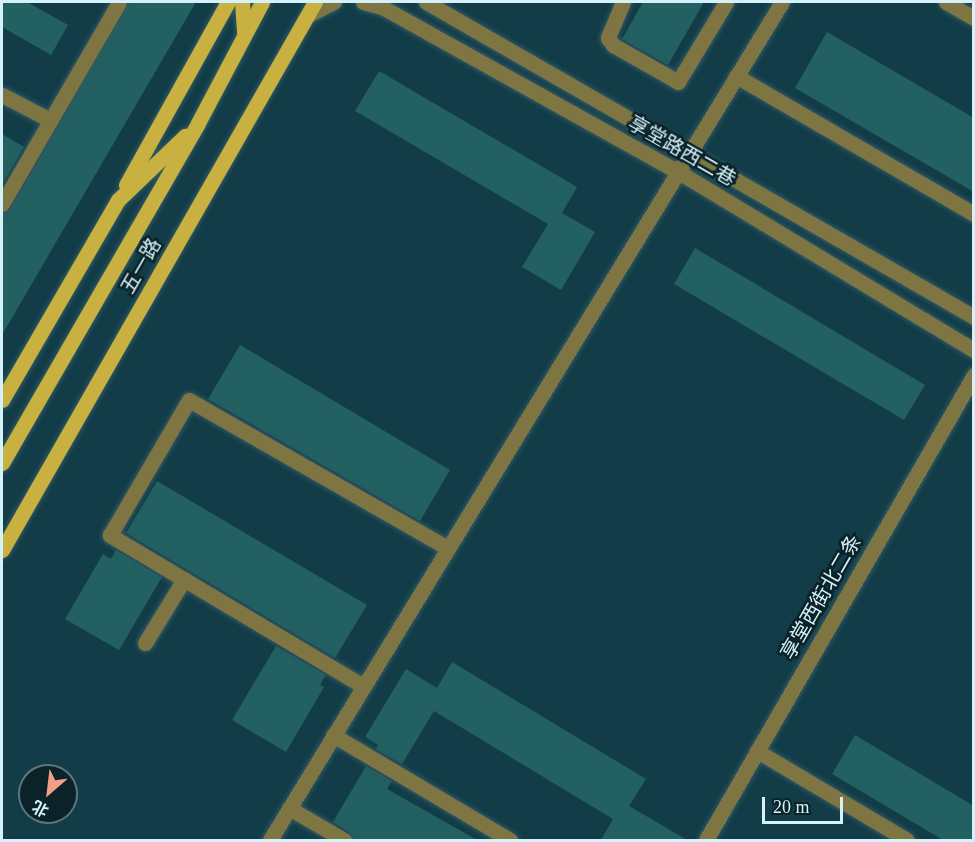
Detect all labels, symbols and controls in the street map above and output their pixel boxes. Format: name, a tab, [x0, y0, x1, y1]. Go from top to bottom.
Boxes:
street label: 享堂路西二巷	[624, 111, 740, 191]
street label: 五一路	[116, 234, 166, 298]
street label: 享堂西街北二条	[776, 530, 866, 664]
north arrow	[18, 764, 78, 824]
scale bar	[765, 785, 846, 823]
text: 北	[29, 797, 51, 820]
text: 20 m	[773, 797, 810, 817]

